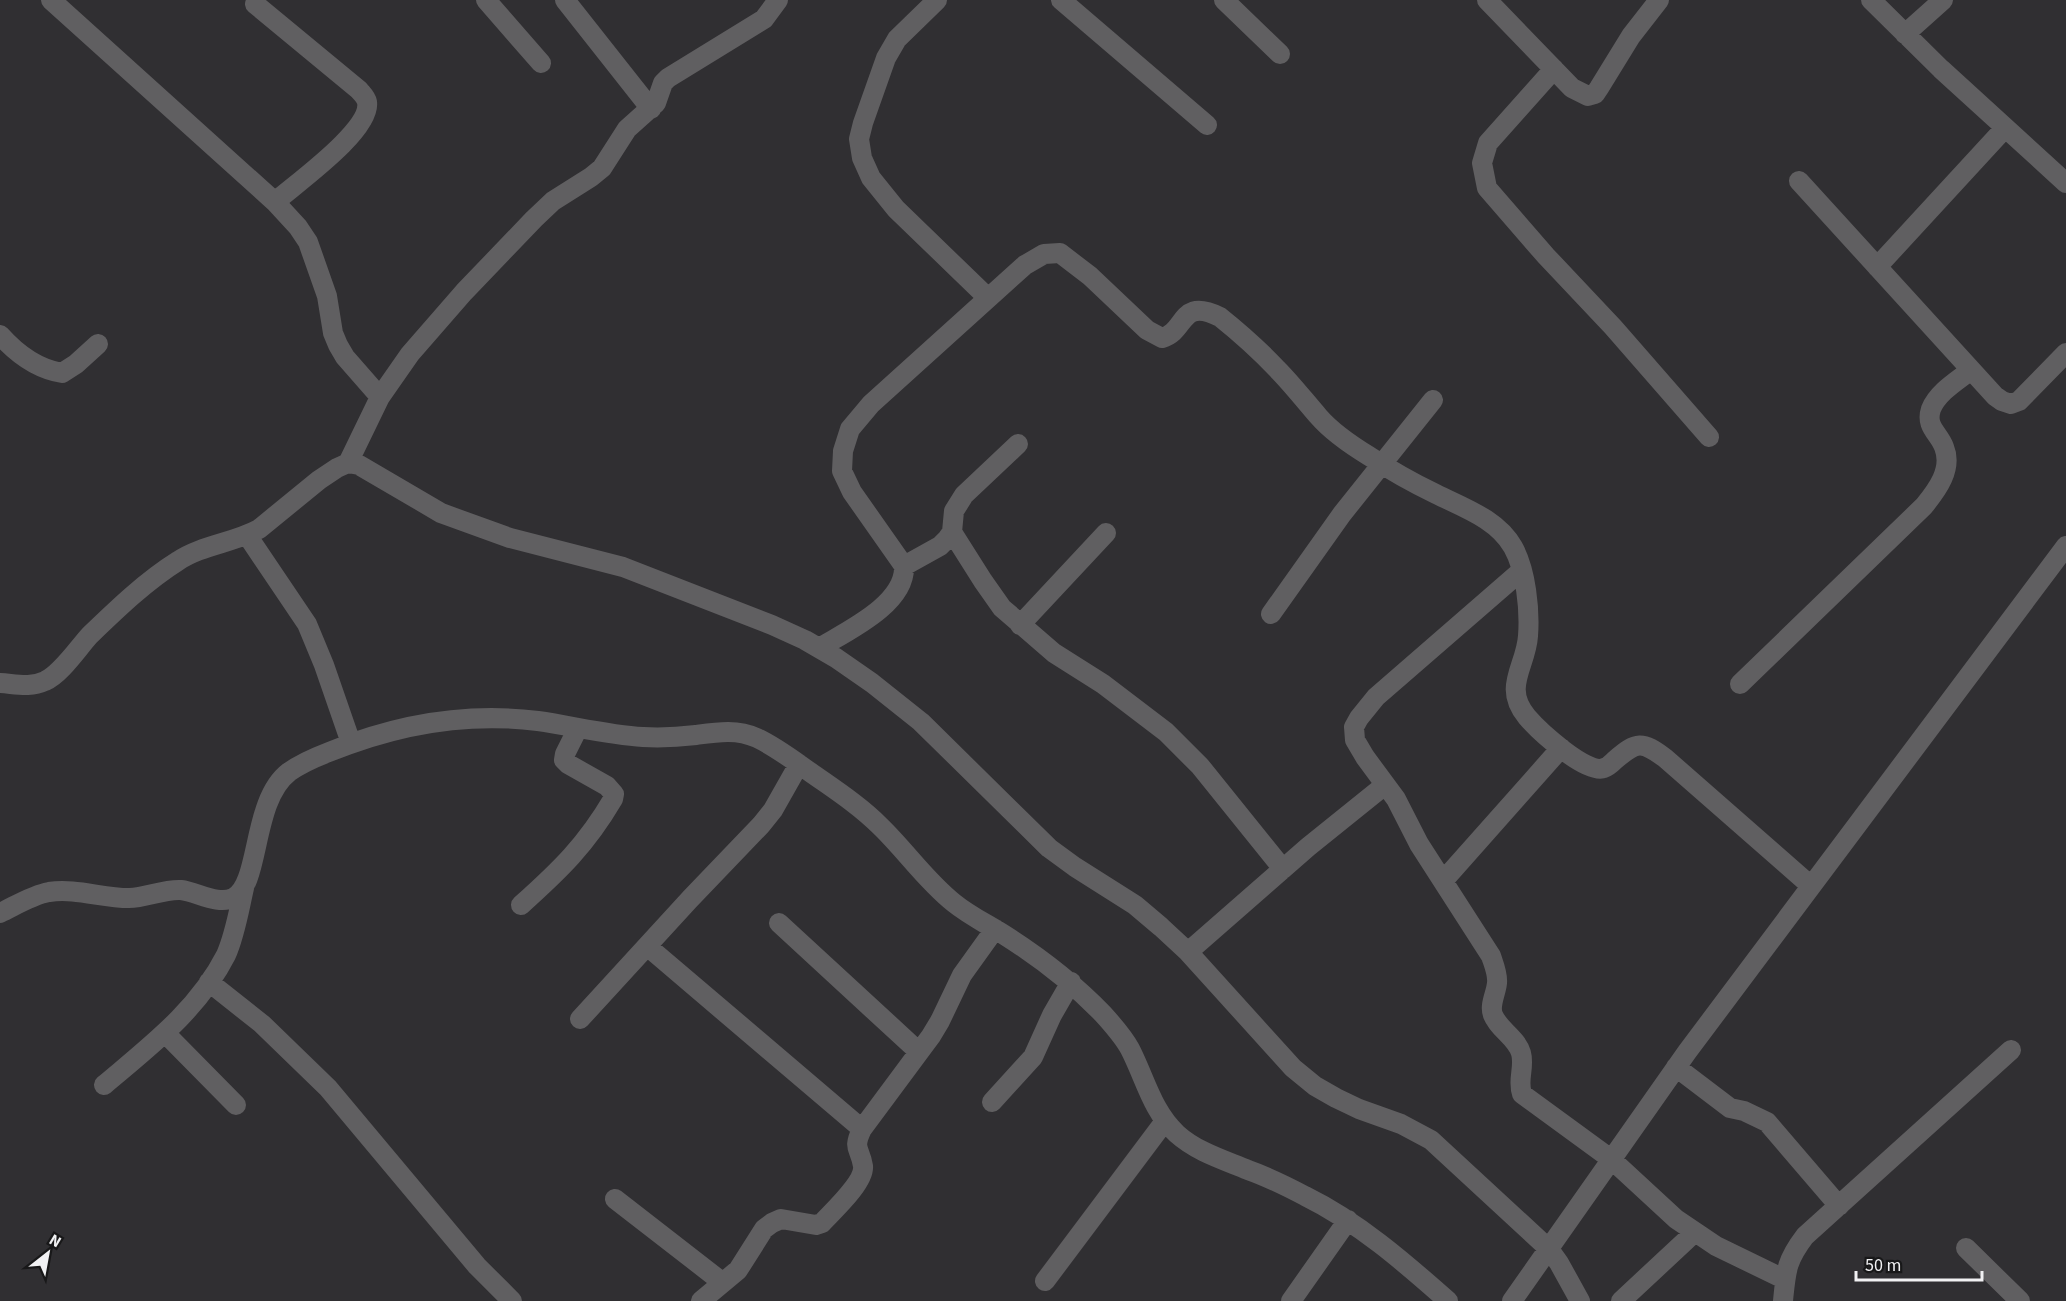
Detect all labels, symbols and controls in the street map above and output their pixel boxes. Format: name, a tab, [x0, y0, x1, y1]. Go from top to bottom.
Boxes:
north arrow	[18, 1223, 78, 1283]
text: N	[45, 1229, 65, 1253]
scale bar	[1856, 1244, 1982, 1282]
text: 50 m	[1865, 1253, 1901, 1278]

